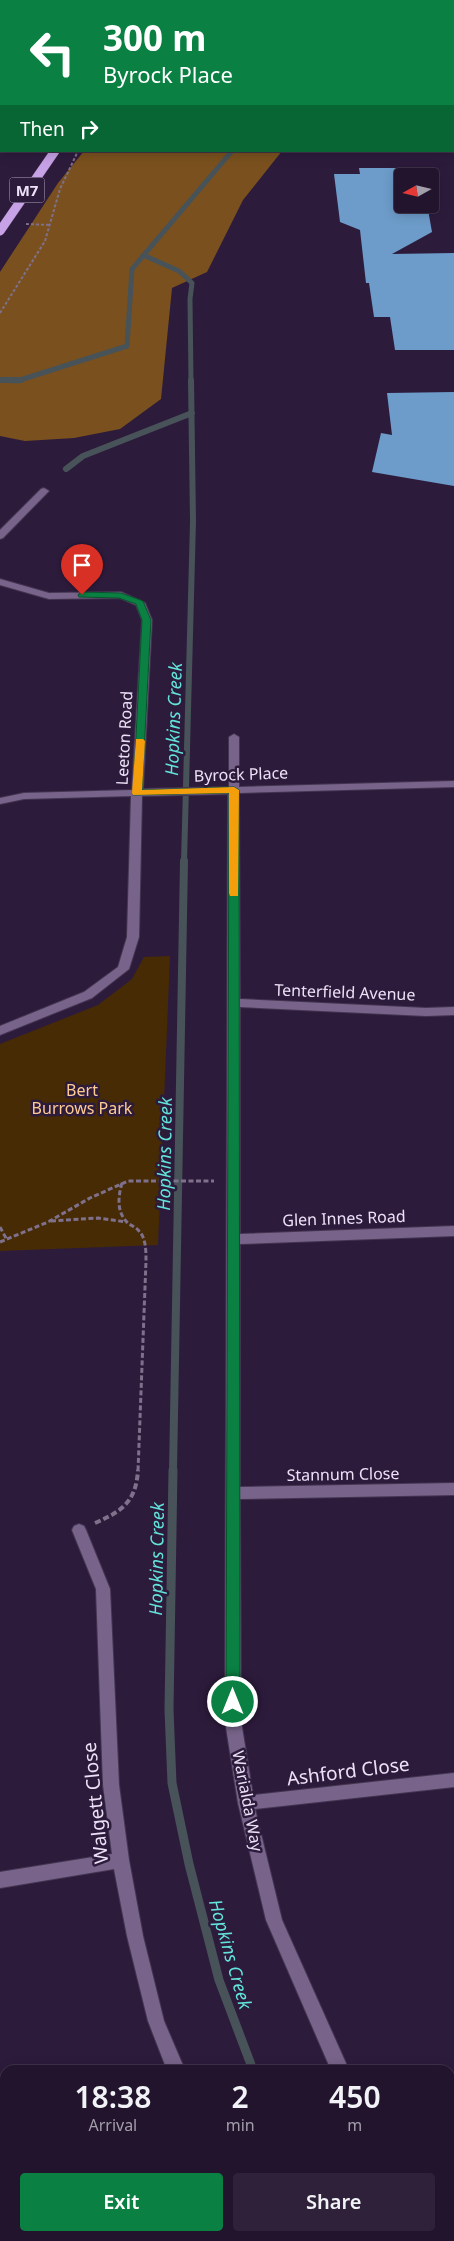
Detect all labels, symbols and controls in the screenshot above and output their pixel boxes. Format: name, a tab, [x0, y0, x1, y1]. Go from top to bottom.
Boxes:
text: 300 m	[103, 14, 206, 61]
icon: left	[20, 20, 85, 85]
text: Byrock Place	[103, 59, 233, 89]
icon: right	[75, 115, 103, 143]
text: Then	[20, 116, 65, 142]
north arrow	[394, 168, 439, 212]
map controls	[394, 168, 439, 213]
road number: M7	[10, 178, 44, 202]
pin	[61, 544, 103, 595]
icon: arrive	[68, 551, 96, 579]
water label: Hopkins Creek	[159, 661, 187, 776]
street label: Leeton Road	[111, 690, 137, 786]
street label: Byrock Place	[193, 761, 289, 787]
street label: Tenterfield Avenue	[274, 979, 416, 1005]
park label: Bert Burrows Park	[32, 1079, 133, 1119]
water label: Hopkins Creek	[151, 1096, 177, 1211]
street label: Glen Innes Road	[282, 1205, 406, 1231]
street label: Stannum Close	[286, 1462, 400, 1486]
water label: Hopkins Creek	[143, 1501, 169, 1616]
position arrow	[206, 1675, 258, 1727]
street label: Walgett Close	[76, 1741, 114, 1865]
street label: Warialda Way	[227, 1749, 269, 1854]
street label: Ashford Close	[285, 1751, 411, 1791]
water label: Hopkins Creek	[204, 1896, 258, 2013]
text: 18:38	[74, 2076, 151, 2117]
text: 2	[232, 2076, 249, 2117]
text: 450	[329, 2076, 381, 2117]
text: Arrival	[88, 2114, 137, 2136]
text: min	[226, 2114, 255, 2136]
text: m	[347, 2114, 362, 2136]
button: Exit	[20, 2173, 223, 2231]
button: Share	[233, 2173, 435, 2231]

